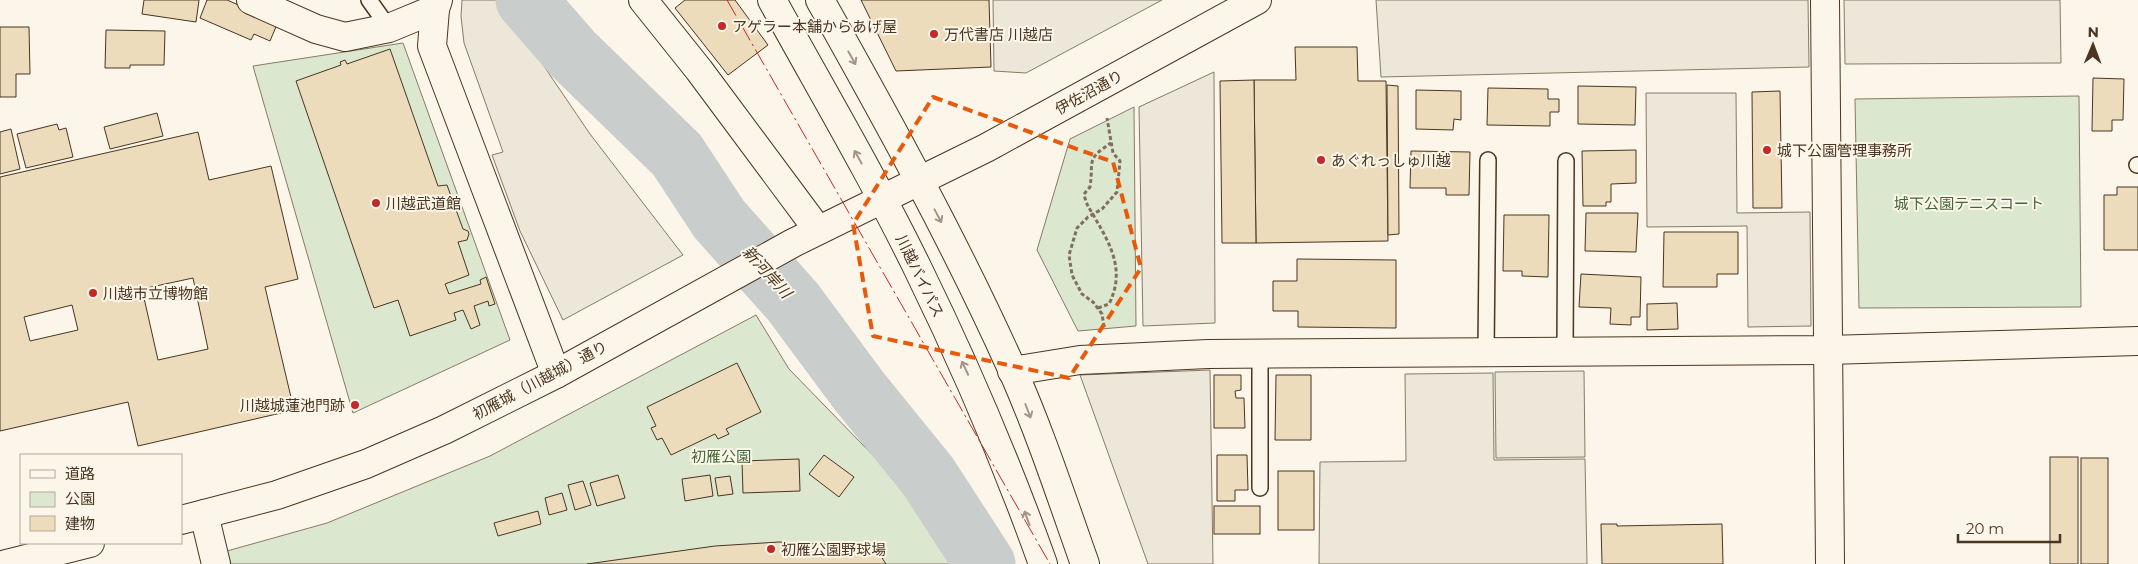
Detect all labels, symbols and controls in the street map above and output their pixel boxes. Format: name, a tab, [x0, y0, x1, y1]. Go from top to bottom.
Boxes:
place label: アゲラー本舗からあげ屋	[732, 17, 897, 36]
marker: アゲラー本舗からあげ屋	[716, 20, 728, 32]
north arrow	[2068, 20, 2118, 70]
text: N	[2087, 23, 2099, 41]
place label: 万代書店 川越店	[944, 25, 1053, 44]
marker: 万代書店 川越店	[928, 28, 940, 40]
one-way arrow	[848, 50, 858, 64]
street label: 伊佐沼通り	[1052, 66, 1126, 118]
place label: 城下公園管理事務所	[1777, 141, 1912, 160]
marker: 城下公園管理事務所	[1761, 144, 1773, 156]
one-way arrow	[853, 150, 862, 165]
place label: あぐれっしゅ川越	[1331, 151, 1451, 170]
marker: あぐれっしゅ川越	[1315, 154, 1327, 166]
place label: 川越武道館	[386, 194, 461, 213]
park label: 城下公園テニスコート	[1894, 194, 2044, 213]
marker: 川越武道館	[370, 197, 382, 209]
one-way arrow	[934, 208, 943, 223]
street label: 川越バイパス	[892, 232, 948, 320]
water label: 新河岸川	[739, 242, 797, 304]
place label: 川越市立博物館	[103, 284, 208, 303]
marker: 川越市立博物館	[87, 287, 99, 299]
street label: 初雁城（川越城）通り	[469, 336, 611, 424]
one-way arrow	[960, 361, 969, 376]
place label: 川越城蓮池門跡	[240, 396, 345, 415]
marker: 川越城蓮池門跡	[349, 399, 361, 411]
one-way arrow	[1024, 403, 1033, 418]
park label: 初雁公園	[691, 447, 751, 466]
legend	[20, 454, 182, 544]
text: 道路	[65, 464, 95, 483]
text: 公園	[65, 489, 95, 508]
one-way arrow	[1022, 511, 1031, 526]
scale bar	[1958, 512, 2060, 544]
text: 建物	[65, 514, 95, 533]
text: 20 m	[1966, 519, 2004, 538]
place label: 初雁公園野球場	[781, 540, 886, 559]
marker: 初雁公園野球場	[765, 543, 777, 555]

